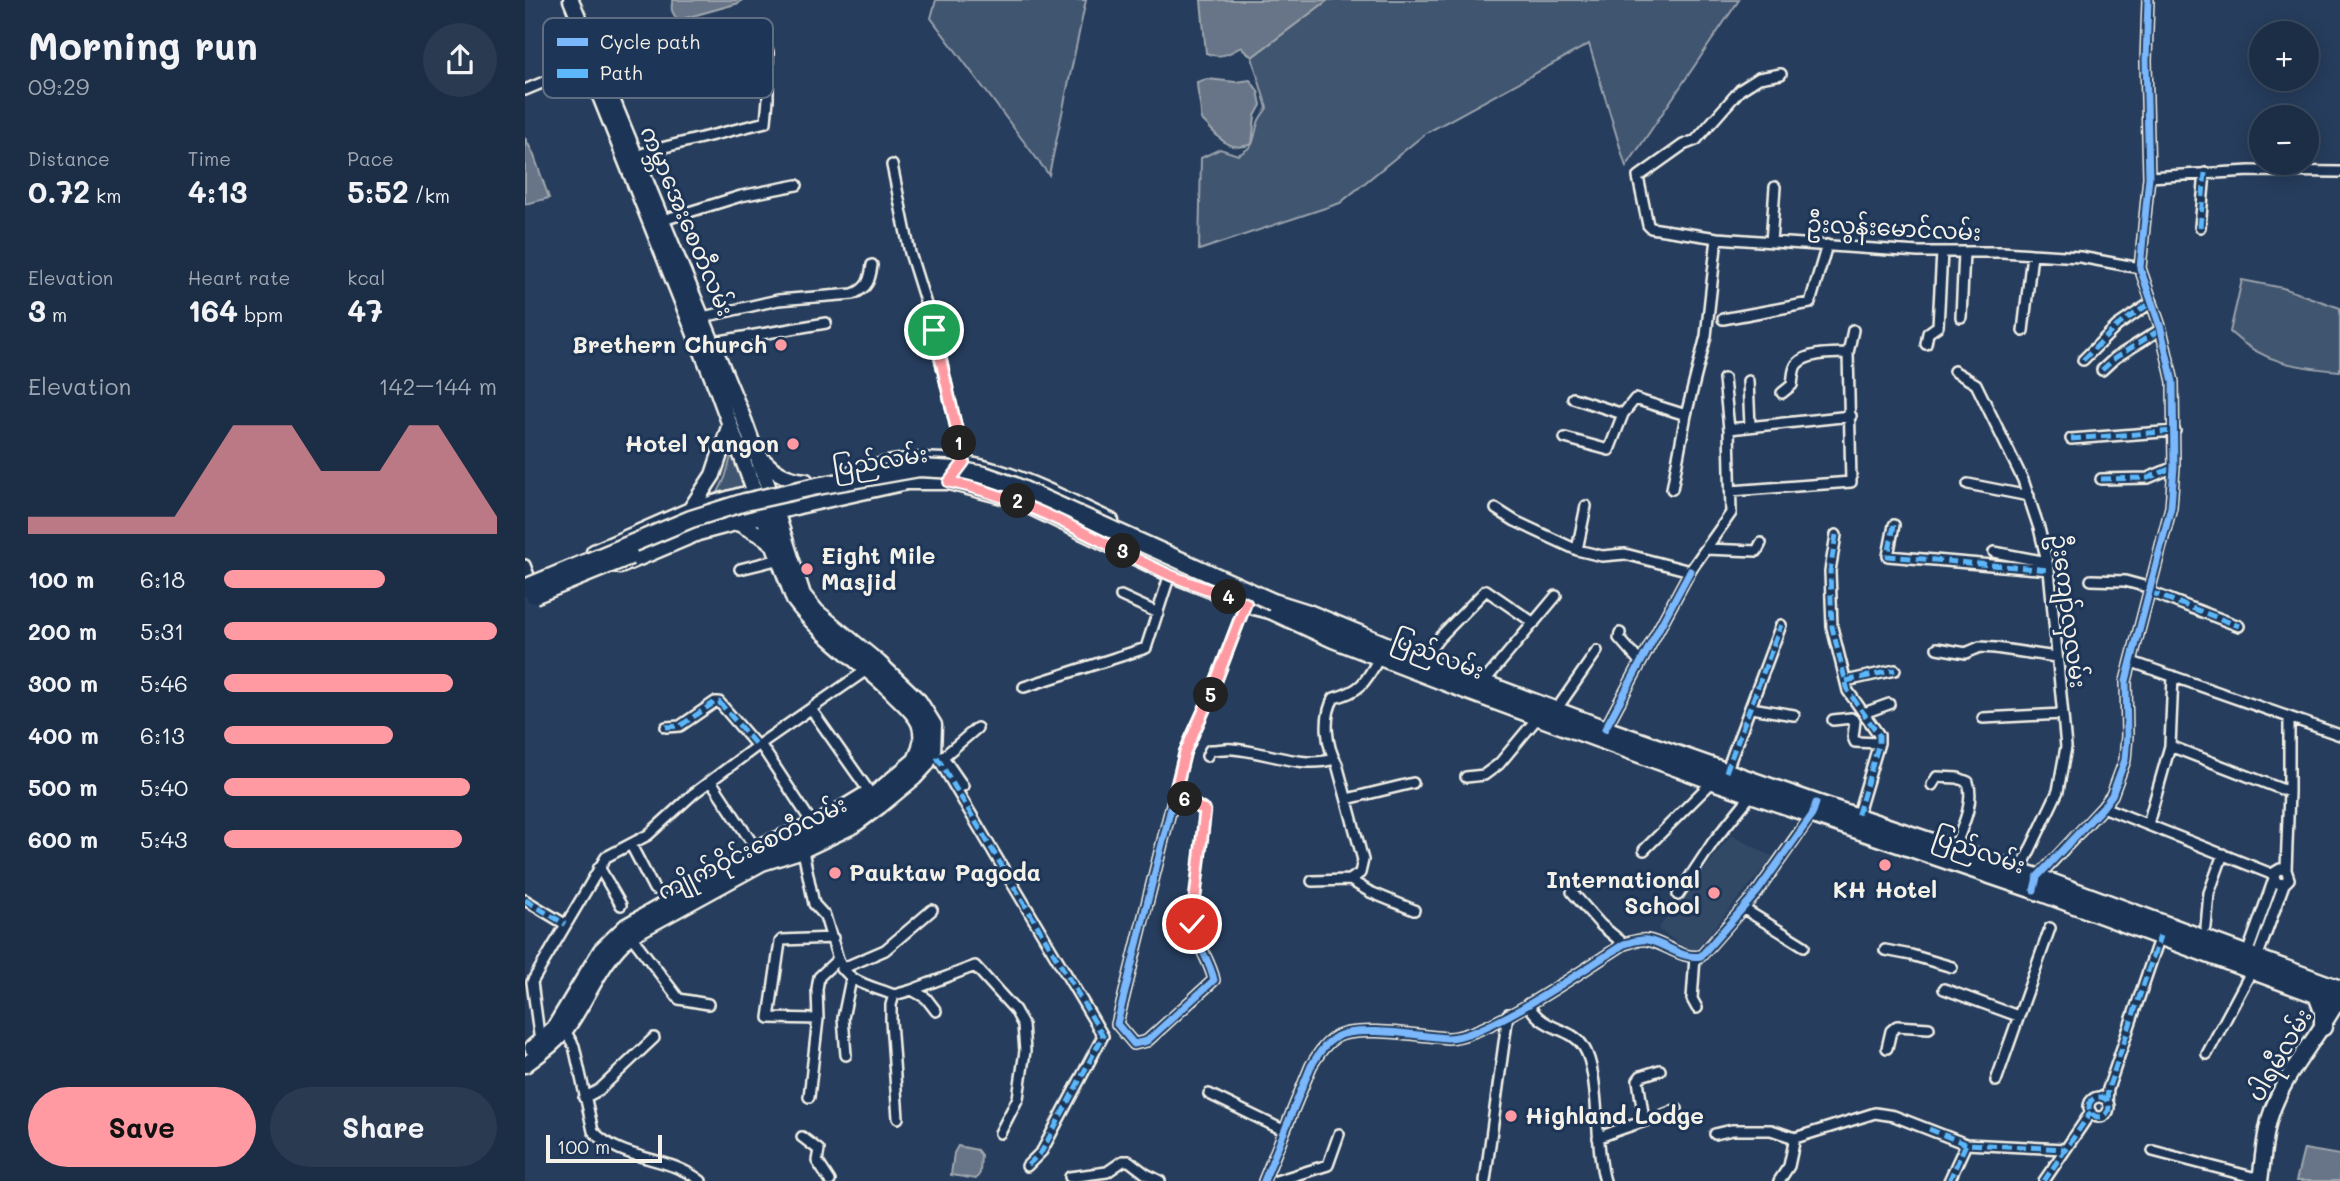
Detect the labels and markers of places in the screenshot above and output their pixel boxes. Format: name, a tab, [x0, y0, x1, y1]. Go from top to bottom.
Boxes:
pin	[904, 300, 964, 360]
place label: Brethern Church	[572, 329, 767, 359]
marker: Brethern Church	[773, 337, 789, 353]
pin: 1	[941, 426, 977, 460]
place label: Hotel Yangon	[625, 428, 779, 458]
marker: Hotel Yangon	[785, 436, 801, 452]
pin: 2	[1001, 484, 1035, 518]
pin: 3	[1105, 534, 1141, 568]
place label: Eight Mile Masjid	[821, 540, 935, 596]
marker: Eight Mile Masjid	[799, 561, 815, 577]
pin: 4	[1211, 580, 1247, 614]
pin: 5	[1193, 678, 1229, 712]
pin: 6	[1167, 782, 1203, 816]
place label: Pauktaw Pagoda	[849, 857, 1041, 887]
marker: KH Hotel	[1877, 857, 1893, 873]
place label: International School	[1546, 864, 1700, 920]
marker: Pauktaw Pagoda	[827, 865, 843, 881]
place label: KH Hotel	[1833, 874, 1937, 904]
marker: International School	[1706, 885, 1722, 901]
pin	[1162, 894, 1222, 954]
place label: Highland Lodge	[1525, 1100, 1704, 1130]
marker: Highland Lodge	[1503, 1108, 1519, 1124]

